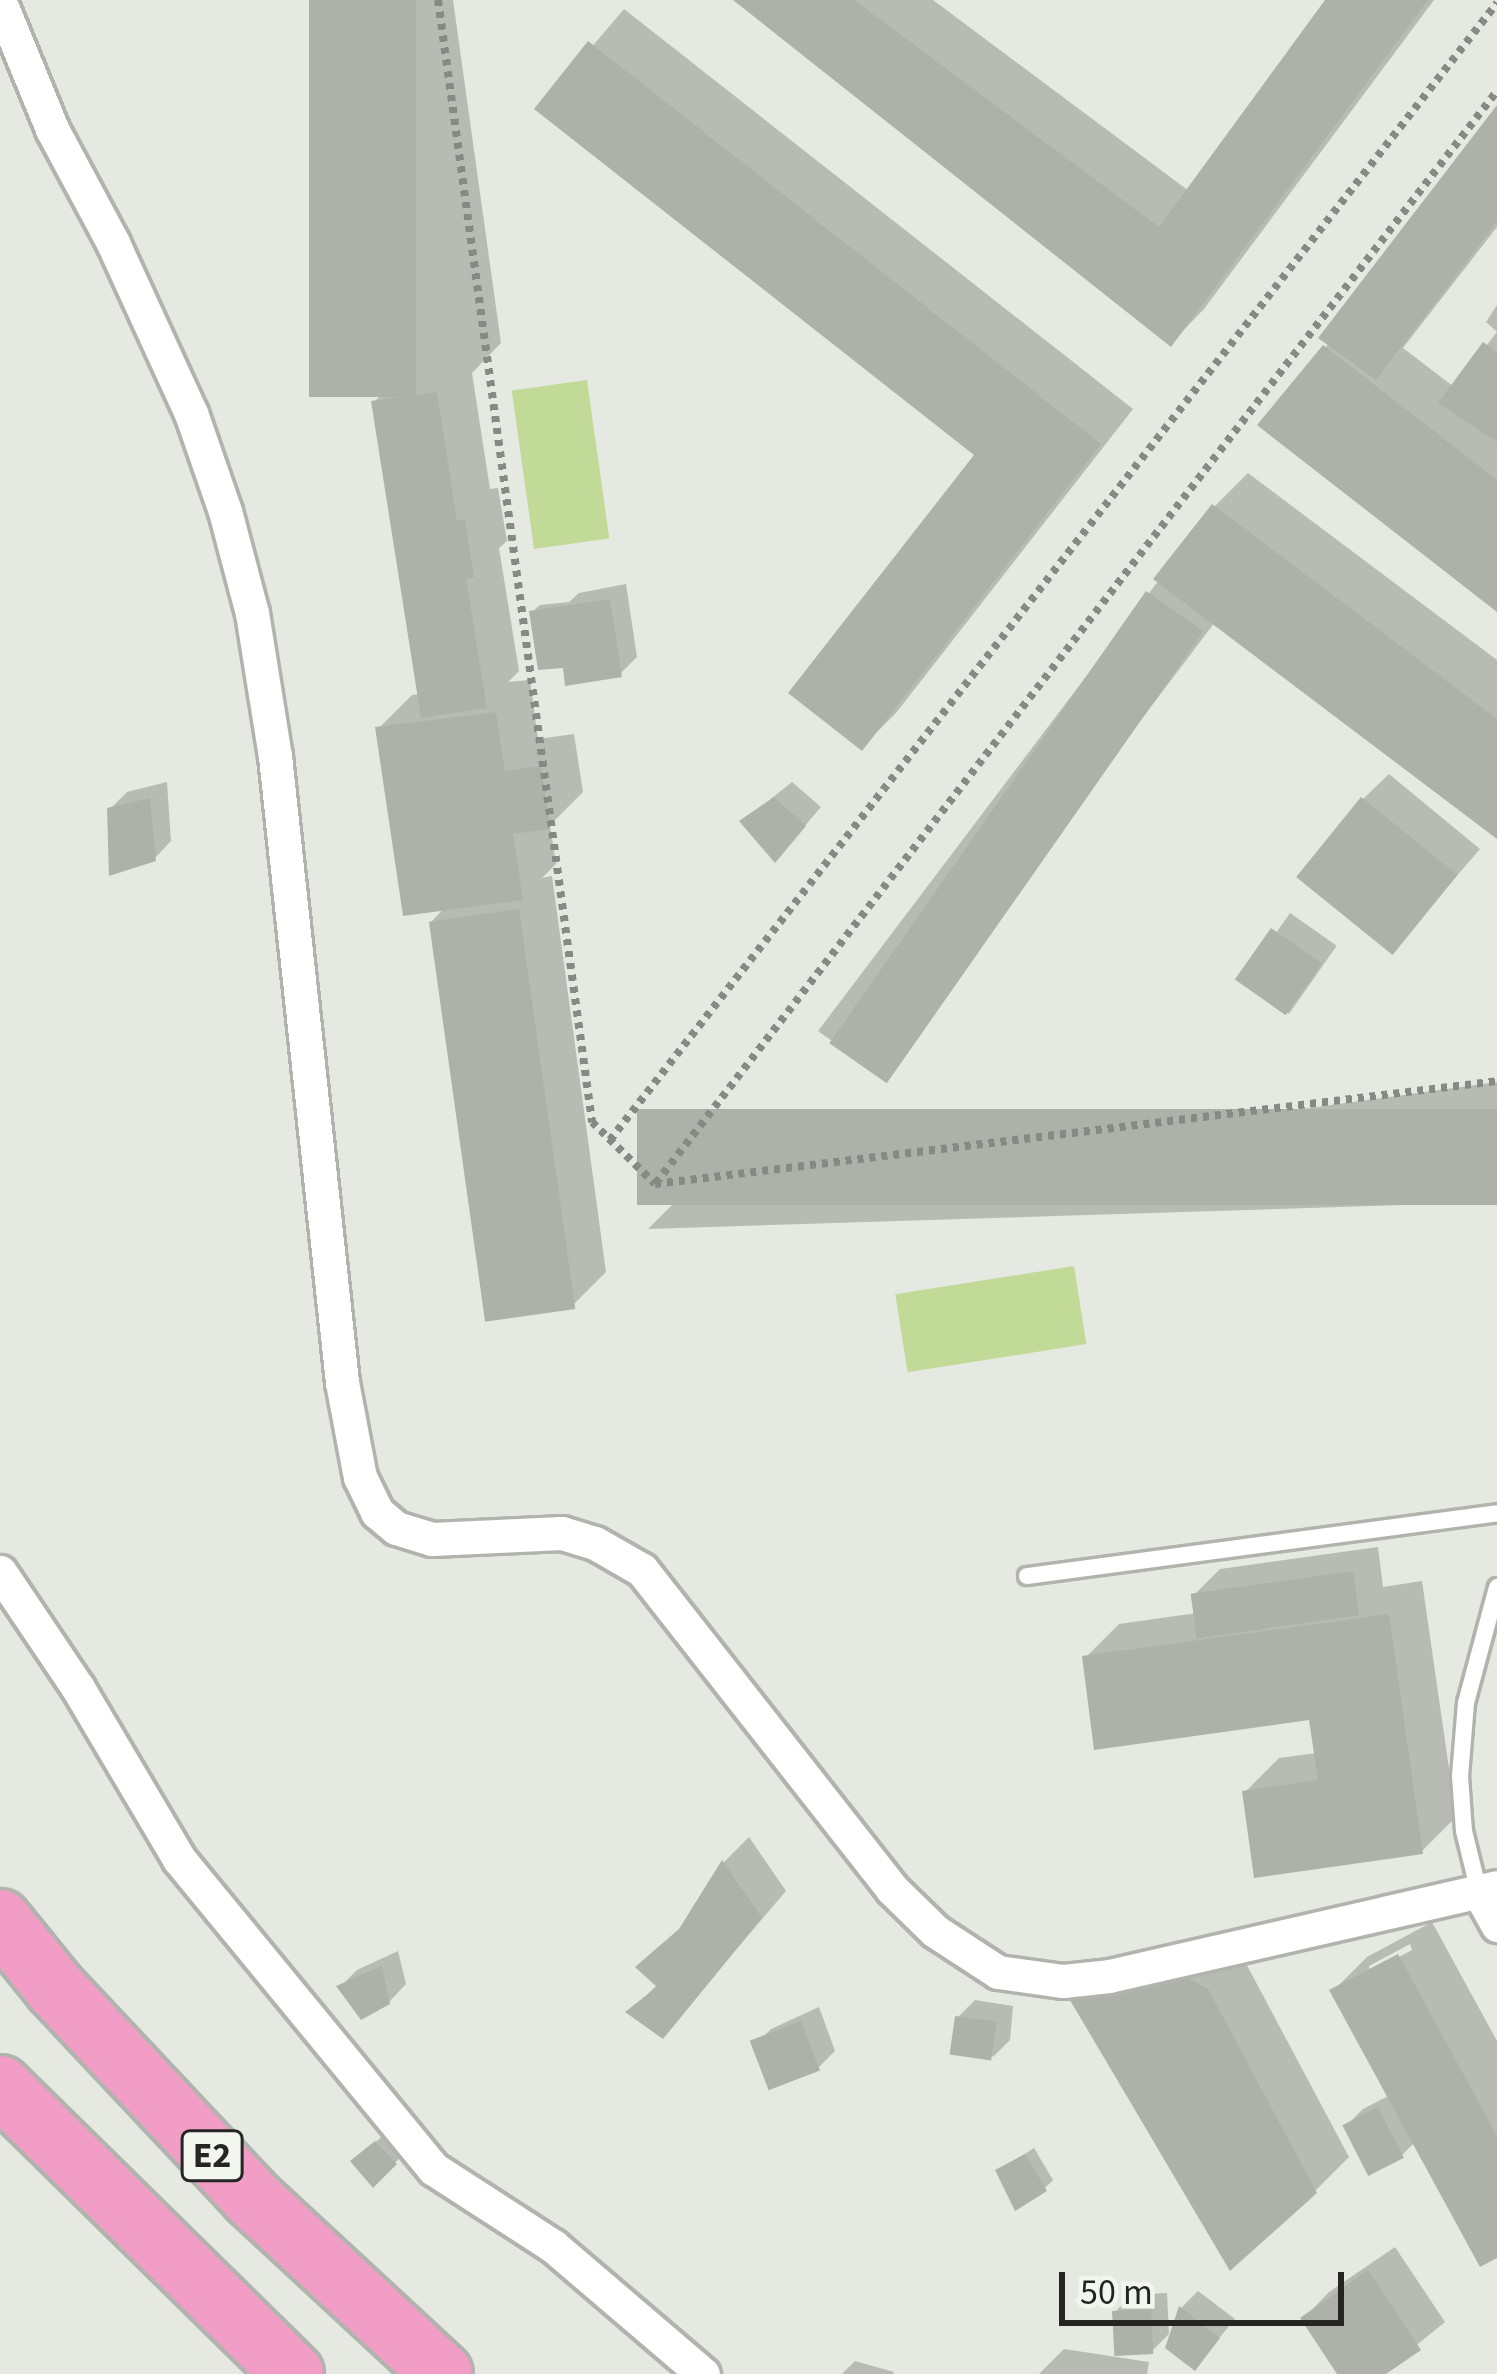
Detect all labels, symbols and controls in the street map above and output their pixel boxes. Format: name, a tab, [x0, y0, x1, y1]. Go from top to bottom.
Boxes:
road number: E2	[179, 2126, 245, 2186]
scale bar	[1065, 2248, 1350, 2322]
text: 50 m	[1080, 2267, 1153, 2318]

